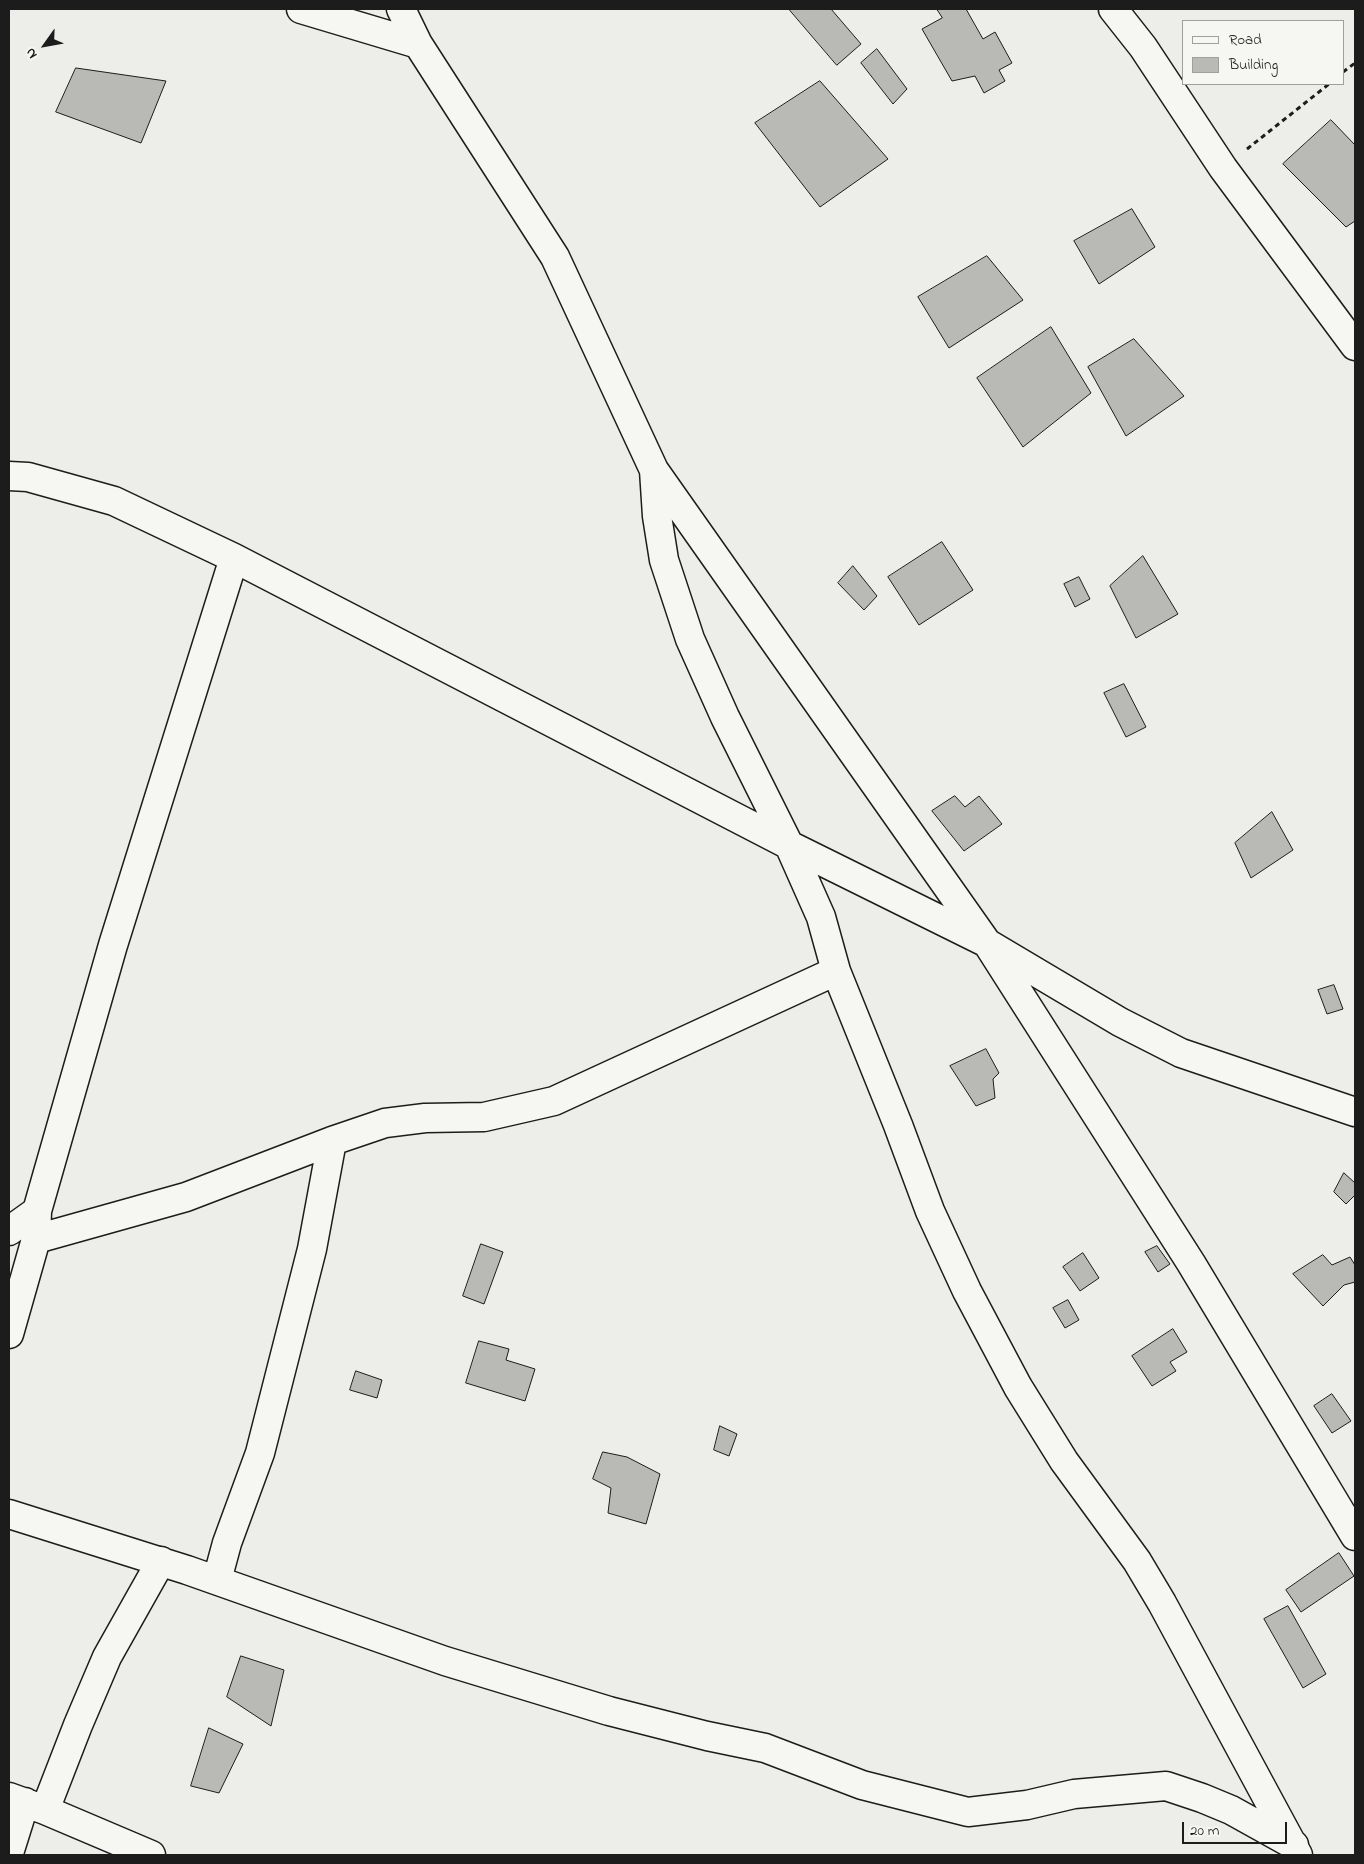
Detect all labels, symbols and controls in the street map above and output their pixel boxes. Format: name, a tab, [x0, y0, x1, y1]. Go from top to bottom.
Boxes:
north arrow	[20, 20, 70, 70]
legend	[1182, 20, 1344, 85]
text: Road	[1229, 29, 1262, 51]
text: N	[20, 44, 43, 63]
text: Building	[1229, 54, 1278, 76]
scale bar	[1184, 1812, 1289, 1844]
text: 20 m	[1190, 1820, 1219, 1842]

